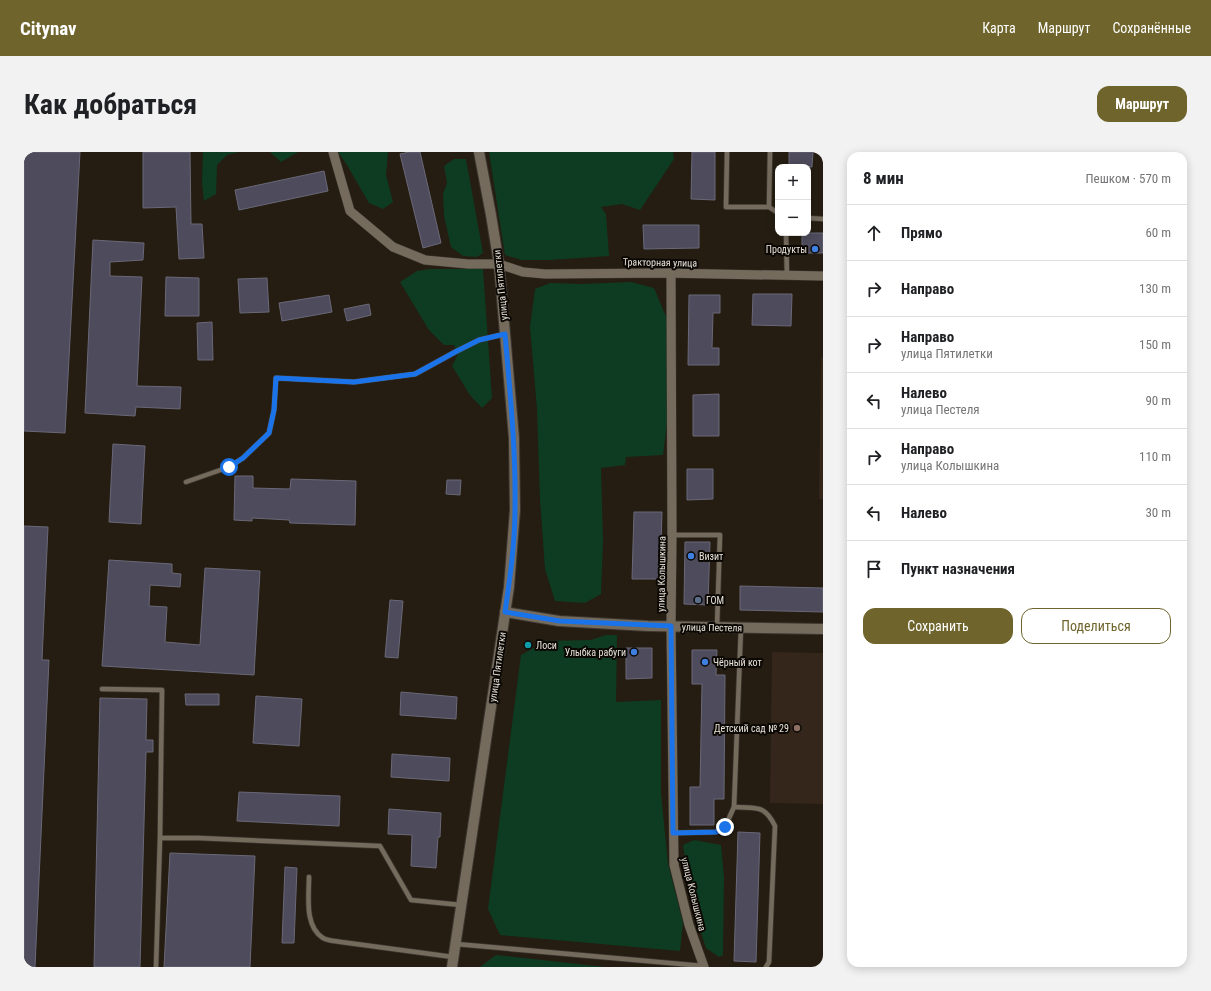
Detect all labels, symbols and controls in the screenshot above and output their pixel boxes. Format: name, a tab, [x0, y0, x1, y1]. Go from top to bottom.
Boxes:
text: Citynav	[20, 17, 77, 40]
text: Карта	[982, 20, 1016, 36]
text: Маршрут	[1038, 20, 1090, 36]
text: Сохранённые	[1112, 20, 1191, 36]
button: Маршрут	[1097, 86, 1187, 122]
text: Как добраться	[24, 88, 197, 121]
map controls	[775, 164, 811, 236]
button: +	[775, 164, 811, 200]
text: 8 мин	[863, 168, 904, 188]
text: Пешком · 570 m	[1085, 171, 1171, 186]
button: −	[775, 200, 811, 236]
icon: ahead	[863, 222, 885, 244]
text: Прямо	[901, 224, 942, 242]
text: 60 m	[1145, 225, 1171, 240]
place label: Продукты	[766, 244, 807, 255]
marker: Продукты	[810, 244, 820, 254]
street label: улица Пятилетки	[491, 249, 510, 321]
street label: Тракторная улица	[623, 256, 697, 269]
icon: right	[863, 278, 885, 300]
text: Направо	[901, 280, 954, 298]
text: 130 m	[1139, 281, 1171, 296]
text: Направо	[901, 328, 954, 346]
icon: right	[863, 334, 885, 356]
text: 150 m	[1139, 337, 1171, 352]
text: улица Пятилетки	[901, 346, 993, 361]
text: Налево	[901, 384, 947, 402]
icon: left	[863, 390, 885, 412]
text: 90 m	[1145, 393, 1171, 408]
text: улица Пестеля	[901, 402, 980, 417]
text: Направо	[901, 440, 954, 458]
icon: right	[863, 446, 885, 468]
text: 110 m	[1139, 449, 1171, 464]
route start	[220, 458, 238, 476]
text: улица Колышкина	[901, 458, 999, 473]
icon: left	[863, 502, 885, 524]
text: Налево	[901, 504, 947, 522]
text: 30 m	[1145, 505, 1171, 520]
street label: улица Колышкина	[655, 536, 668, 612]
marker: Визит	[686, 551, 696, 561]
place label: Визит	[699, 551, 723, 562]
icon: arrive	[863, 558, 885, 580]
text: Пункт назначения	[901, 560, 1015, 578]
marker: ГОМ	[693, 595, 703, 605]
place label: ГОМ	[706, 595, 724, 606]
button: Сохранить	[863, 608, 1013, 644]
button: Поделиться	[1021, 608, 1171, 644]
street label: улица Пестеля	[682, 621, 742, 634]
street label: улица Пятилетки	[487, 631, 508, 703]
marker: Лоси	[523, 640, 533, 650]
place label: Лоси	[536, 640, 557, 651]
place label: Улыбка рабуги	[565, 647, 626, 658]
marker: Улыбка рабуги	[629, 647, 639, 657]
marker: Чёрный кот	[700, 657, 710, 667]
place label: Чёрный кот	[713, 657, 762, 668]
place label: Детский сад № 29	[714, 723, 789, 734]
marker: Детский сад № 29	[792, 723, 802, 733]
route end	[716, 818, 734, 836]
street label: улица Колышкина	[679, 856, 708, 932]

